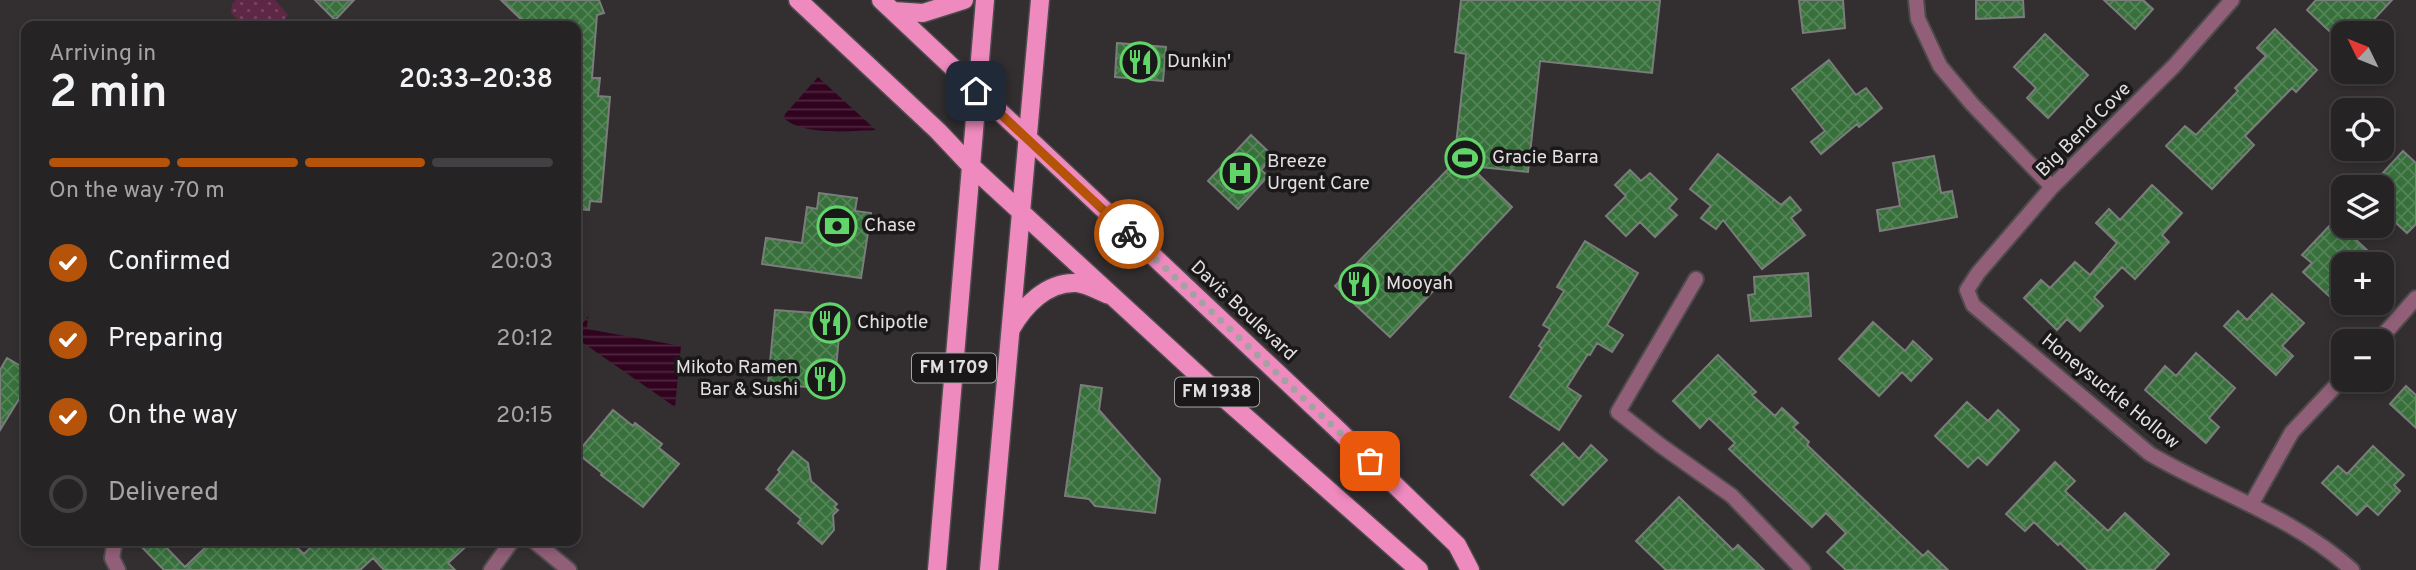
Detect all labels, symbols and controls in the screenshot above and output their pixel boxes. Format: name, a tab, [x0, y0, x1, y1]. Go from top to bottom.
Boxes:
north arrow	[2331, 21, 2394, 84]
map controls	[2331, 21, 2394, 392]
text: Arriving in	[49, 40, 156, 69]
restaurant icon: Dunkin'	[1119, 41, 1161, 83]
place label: Dunkin'	[1167, 50, 1231, 74]
pin	[946, 61, 1006, 121]
text: 20:33–20:38	[399, 64, 553, 97]
text: 2 min	[49, 65, 168, 124]
icon: home	[957, 72, 995, 110]
street label: Big Bend Cove	[2032, 78, 2136, 182]
button: locate	[2331, 98, 2394, 161]
sports icon: Gracie Barra	[1444, 137, 1486, 179]
place label: Gracie Barra	[1492, 146, 1599, 170]
place label: Breeze Urgent Care	[1267, 150, 1370, 196]
hospital icon: Breeze Urgent Care	[1219, 152, 1261, 194]
button: layers	[2331, 175, 2394, 238]
text: On the way · 70 m	[49, 177, 225, 206]
courier	[1094, 199, 1164, 269]
bank icon: Chase	[816, 205, 858, 247]
place label: Chase	[864, 214, 916, 238]
icon: bike	[1110, 215, 1148, 253]
icon: check	[49, 244, 87, 282]
text: Confirmed	[108, 246, 231, 279]
text: 20:03	[490, 248, 553, 277]
button: +	[2331, 252, 2394, 315]
street label: Davis Boulevard	[1185, 256, 1301, 366]
restaurant icon: Mooyah	[1338, 263, 1380, 305]
place label: Mooyah	[1386, 272, 1453, 296]
restaurant icon: Chipotle	[809, 302, 851, 344]
place label: Chipotle	[857, 311, 928, 335]
icon: check	[49, 321, 87, 359]
text: Preparing	[108, 323, 223, 356]
text: 20:12	[496, 325, 553, 354]
street label: Honeysuckle Hollow	[2036, 329, 2184, 455]
button: −	[2331, 329, 2394, 392]
road number: FM 1709	[912, 354, 996, 382]
place label: Mikoto Ramen Bar & Sushi	[676, 356, 798, 402]
restaurant icon: Mikoto Ramen Bar & Sushi	[804, 358, 846, 400]
road number: FM 1938	[1175, 378, 1259, 406]
icon: check	[49, 398, 87, 436]
text: On the way	[108, 400, 238, 433]
text: 20:15	[496, 402, 553, 431]
pin	[1340, 431, 1400, 491]
icon: bag	[1351, 442, 1389, 480]
text: Delivered	[108, 477, 219, 510]

